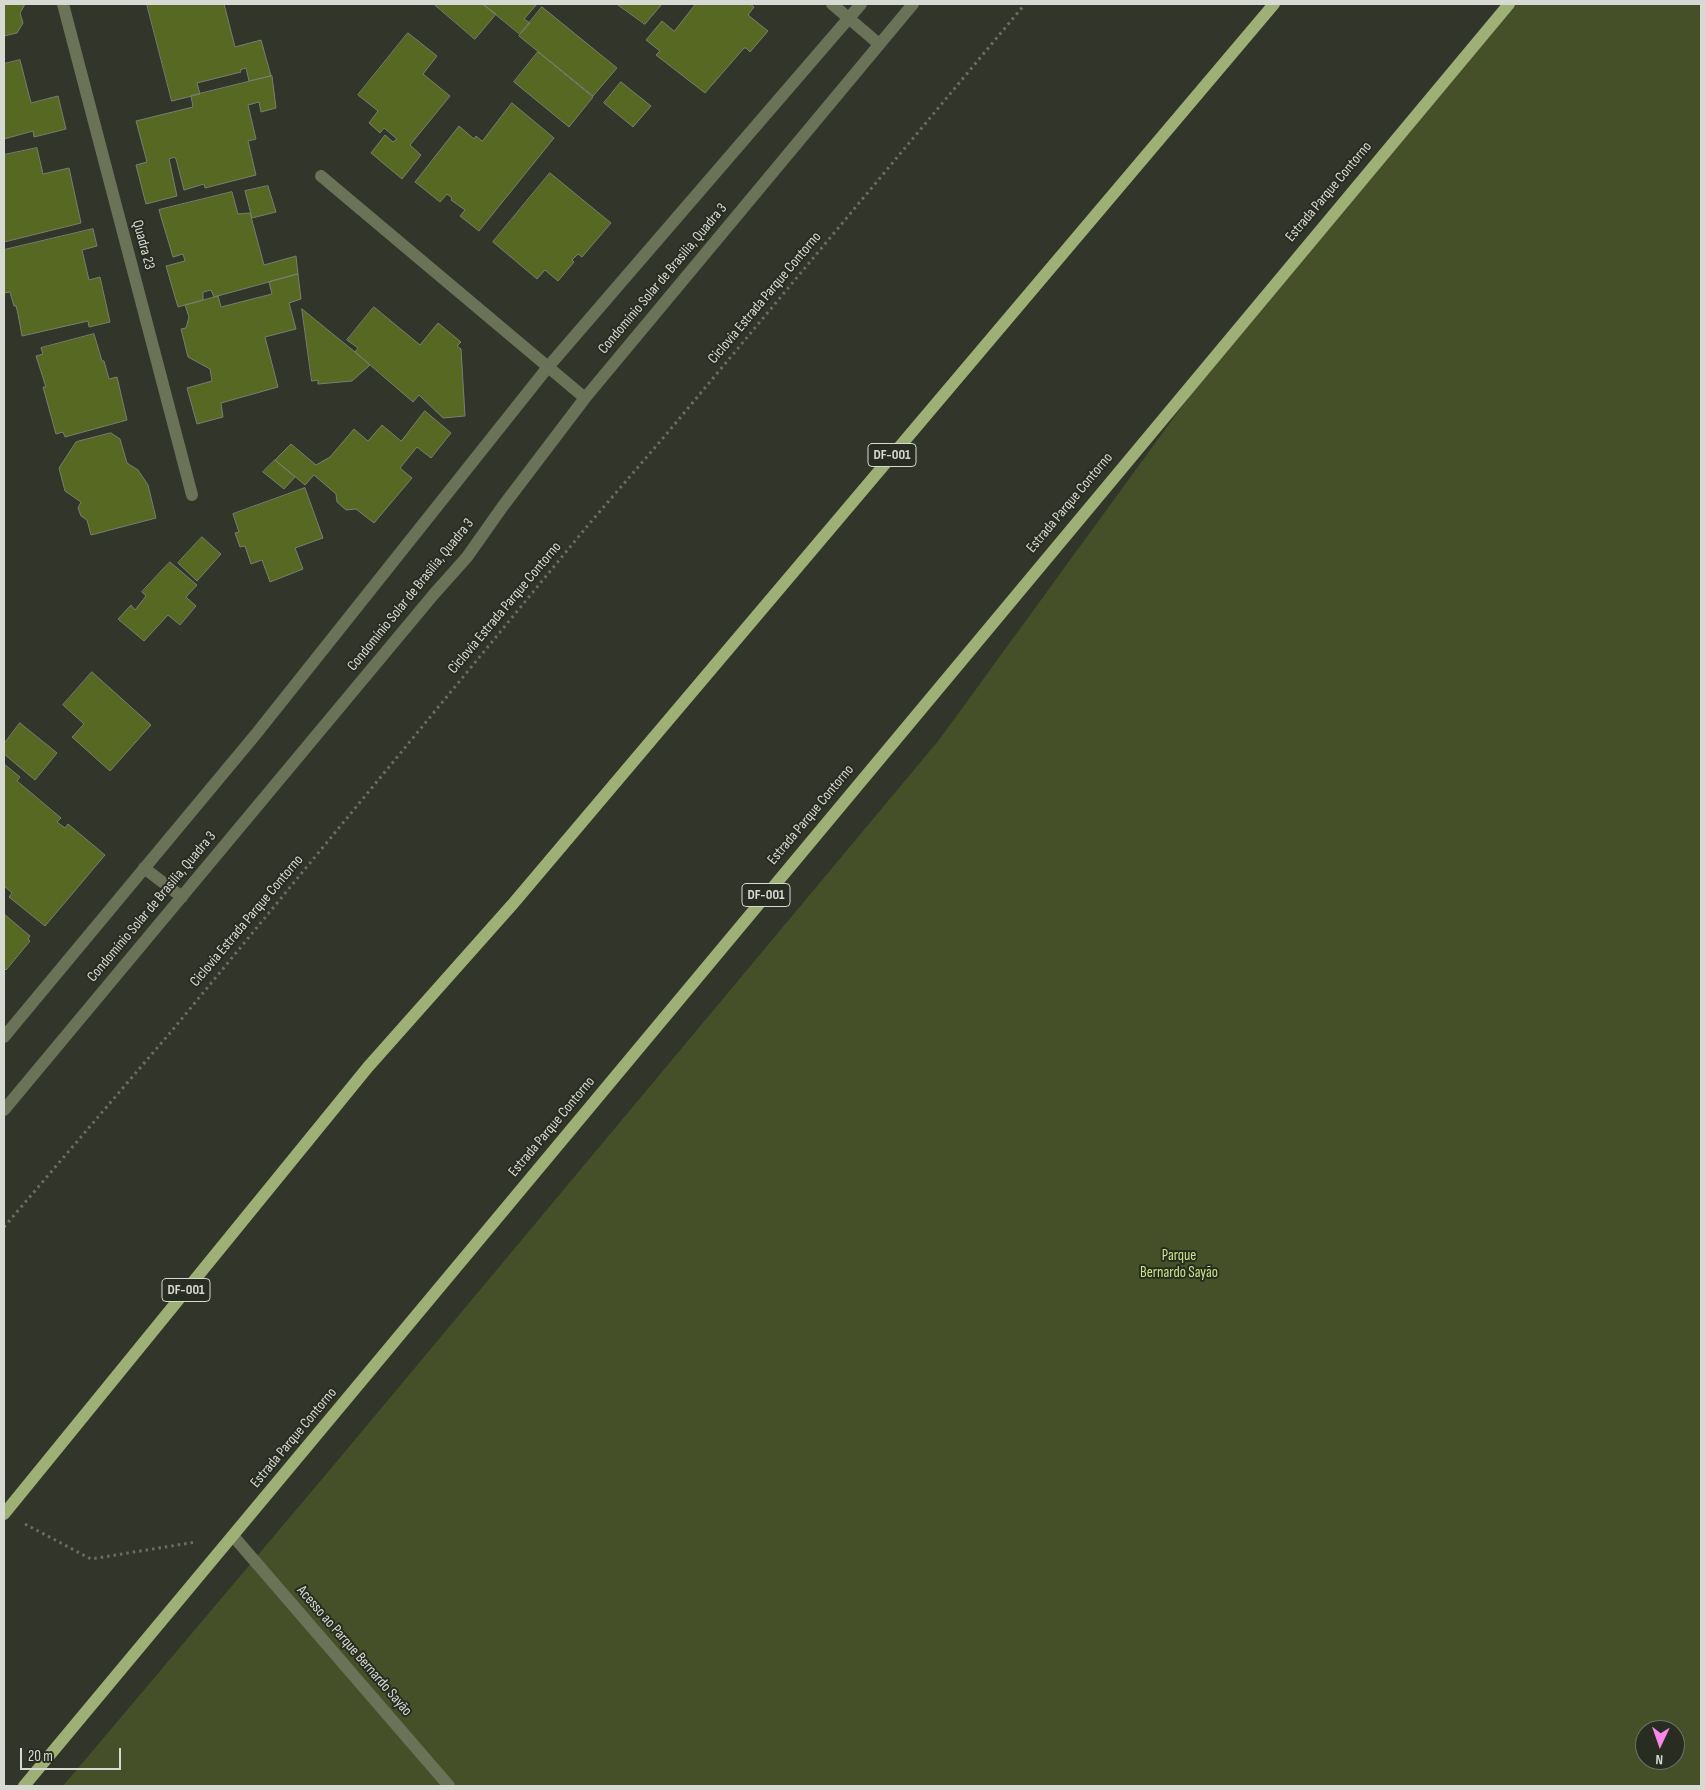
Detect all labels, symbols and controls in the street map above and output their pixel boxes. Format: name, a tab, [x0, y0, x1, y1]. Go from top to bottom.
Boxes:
street label: Estrada Parque Contorno	[1282, 138, 1376, 246]
street label: Condomínio Solar de Brasilia, Quadra 3	[595, 200, 731, 358]
street label: Quadra 23	[128, 218, 158, 272]
street label: Ciclovia Estrada Parque Contorno	[705, 228, 825, 368]
road number: DF-001	[868, 444, 916, 466]
street label: Estrada Parque Contorno	[1023, 449, 1117, 557]
street label: Condomínio Solar de Brasilia, Quadra 3	[344, 515, 478, 675]
street label: Ciclovia Estrada Parque Contorno	[445, 538, 565, 678]
street label: Estrada Parque Contorno	[764, 761, 858, 869]
street label: Condomínio Solar de Brasilia, Quadra 3	[84, 828, 220, 986]
street label: Ciclovia Estrada Parque Contorno	[187, 851, 307, 991]
road number: DF-001	[742, 884, 790, 906]
street label: Estrada Parque Contorno	[505, 1073, 599, 1181]
park label: Parque Bernardo Sayão	[1140, 1247, 1218, 1282]
road number: DF-001	[162, 1278, 210, 1302]
street label: Estrada Parque Contorno	[247, 1384, 341, 1492]
street label: Acesso ao Parque Bernardo Sayão	[292, 1582, 416, 1720]
north arrow	[1635, 1720, 1685, 1770]
scale bar	[22, 1738, 124, 1770]
text: 20 m	[28, 1747, 53, 1766]
text: N	[1655, 1751, 1663, 1768]

